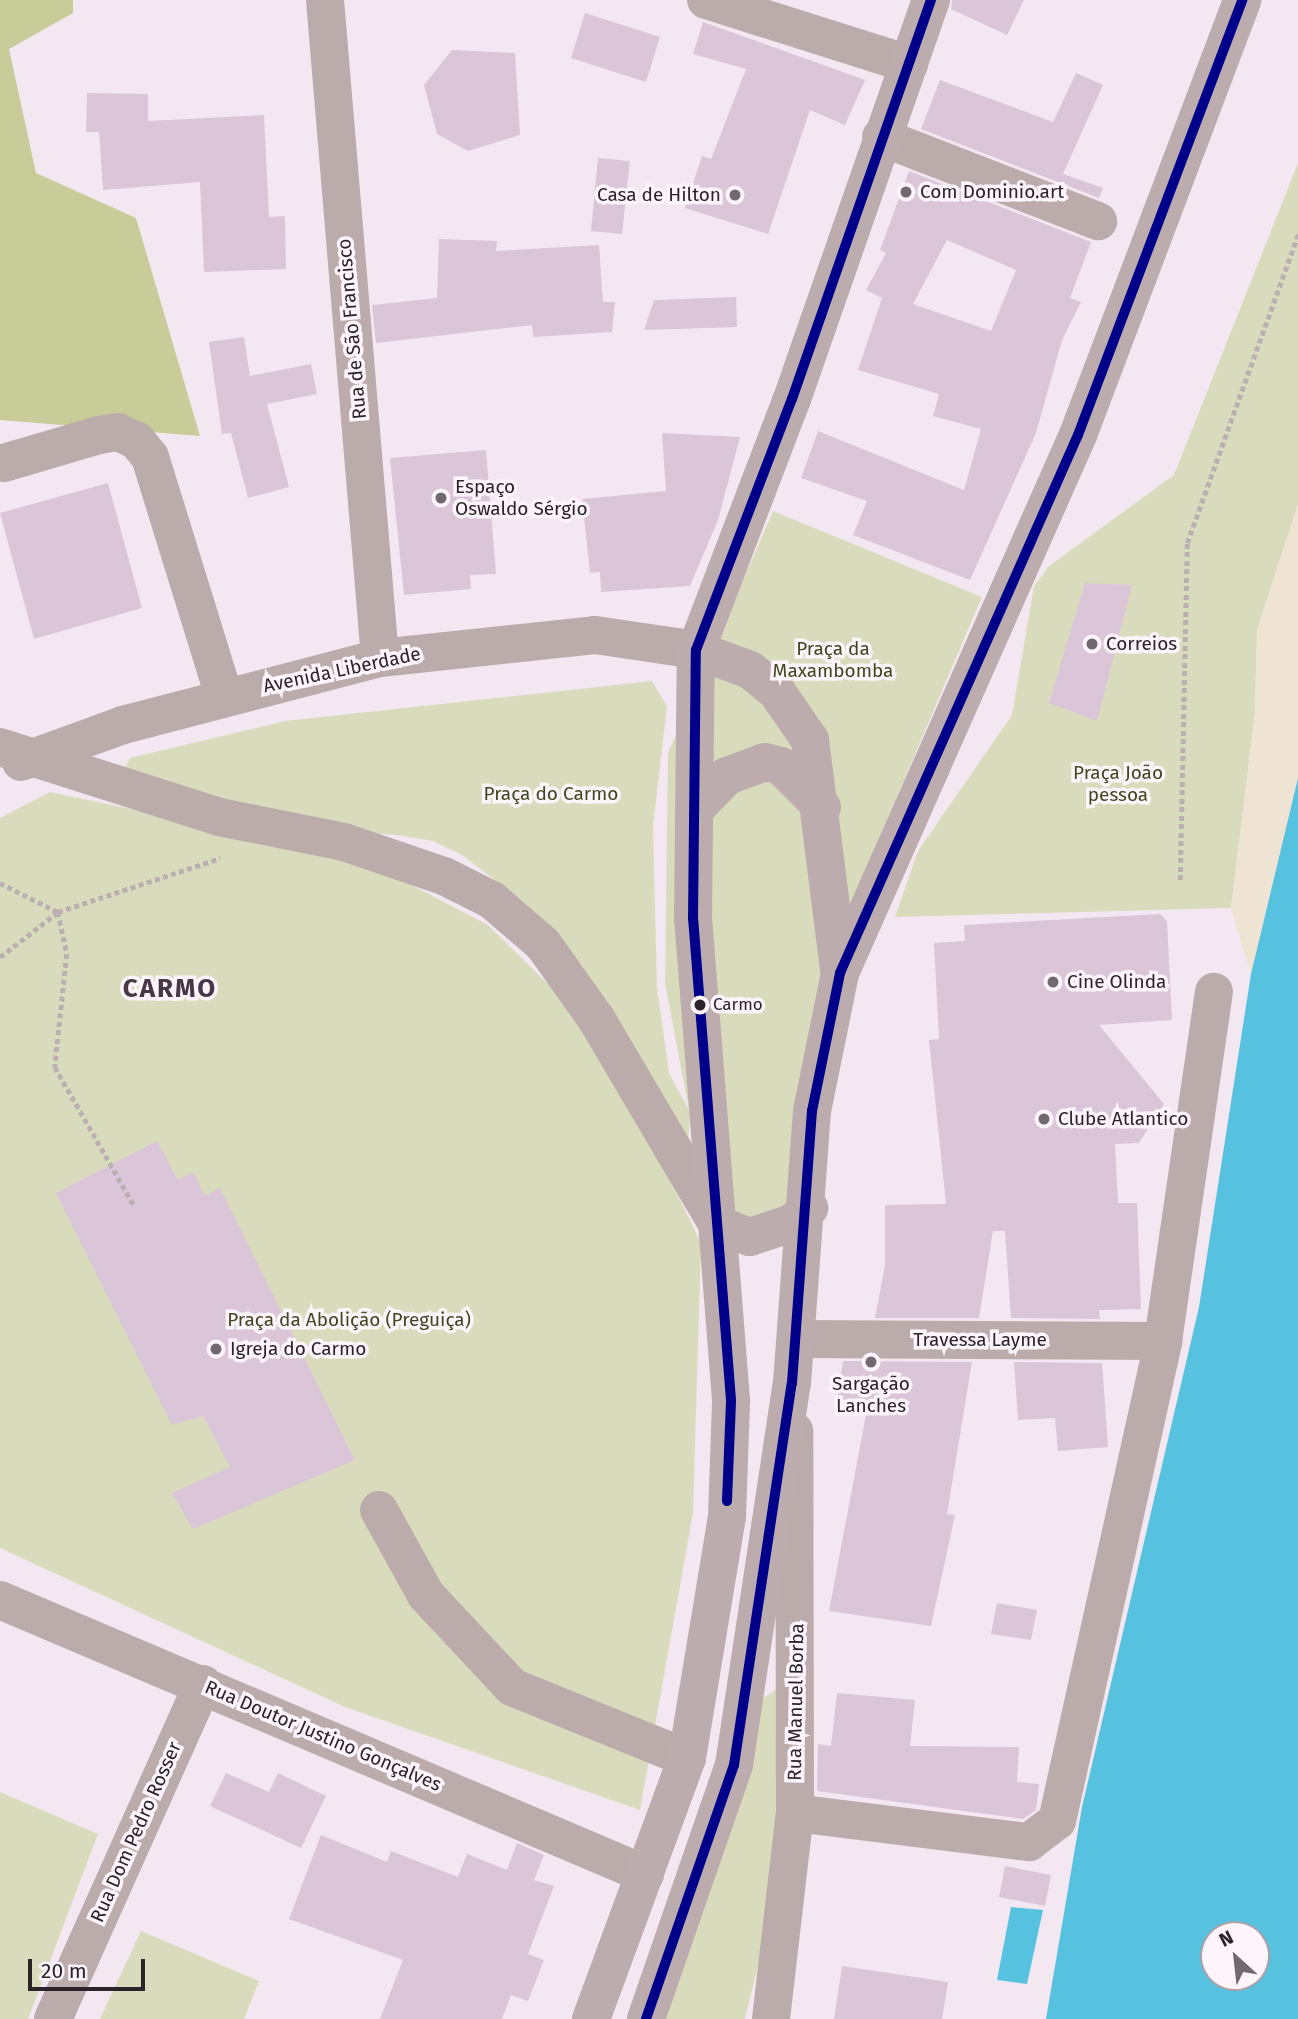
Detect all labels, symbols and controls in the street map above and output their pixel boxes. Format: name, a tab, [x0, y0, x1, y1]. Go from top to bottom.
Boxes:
place label: Com Dominio.art	[920, 181, 1064, 203]
place label: Casa de Hilton	[597, 184, 721, 206]
marker: Com Dominio.art	[898, 184, 914, 200]
marker: Casa de Hilton	[727, 187, 743, 203]
street label: Rua de São Francisco	[333, 238, 371, 420]
place label: Espaço Oswaldo Sérgio	[455, 476, 587, 520]
marker: Espaço Oswaldo Sérgio	[433, 490, 449, 506]
place label: Correios	[1106, 633, 1177, 655]
marker: Correios	[1084, 636, 1100, 652]
park label: Praça da Maxambomba	[773, 638, 893, 682]
street label: Avenida Liberdade	[261, 642, 423, 698]
park label: Praça João pessoa	[1073, 762, 1163, 806]
park label: Praça do Carmo	[484, 783, 618, 805]
place label: Cine Olinda	[1067, 971, 1166, 993]
district label: CARMO	[123, 973, 217, 1005]
marker: Cine Olinda	[1045, 974, 1061, 990]
place label: Carmo	[713, 995, 763, 1015]
marker: Carmo	[693, 998, 707, 1012]
place label: Clube Atlantico	[1058, 1108, 1188, 1130]
marker: Clube Atlantico	[1036, 1111, 1052, 1127]
park label: Praça da Abolição (Preguiça)	[227, 1309, 471, 1331]
street label: Travessa Layme	[913, 1329, 1047, 1351]
place label: Igreja do Carmo	[230, 1338, 366, 1360]
marker: Igreja do Carmo	[208, 1341, 224, 1357]
marker: Sargação Lanches	[863, 1354, 879, 1370]
place label: Sargação Lanches	[832, 1373, 910, 1417]
street label: Rua Manuel Borba	[783, 1623, 809, 1781]
street label: Rua Doutor Justino Gonçalves	[201, 1676, 445, 1796]
street label: Rua Dom Pedro Rosser	[86, 1738, 186, 1926]
north arrow	[1200, 1921, 1270, 1991]
text: N	[1215, 1926, 1237, 1952]
scale bar	[32, 1946, 149, 1990]
text: 20 m	[41, 1958, 87, 1984]

